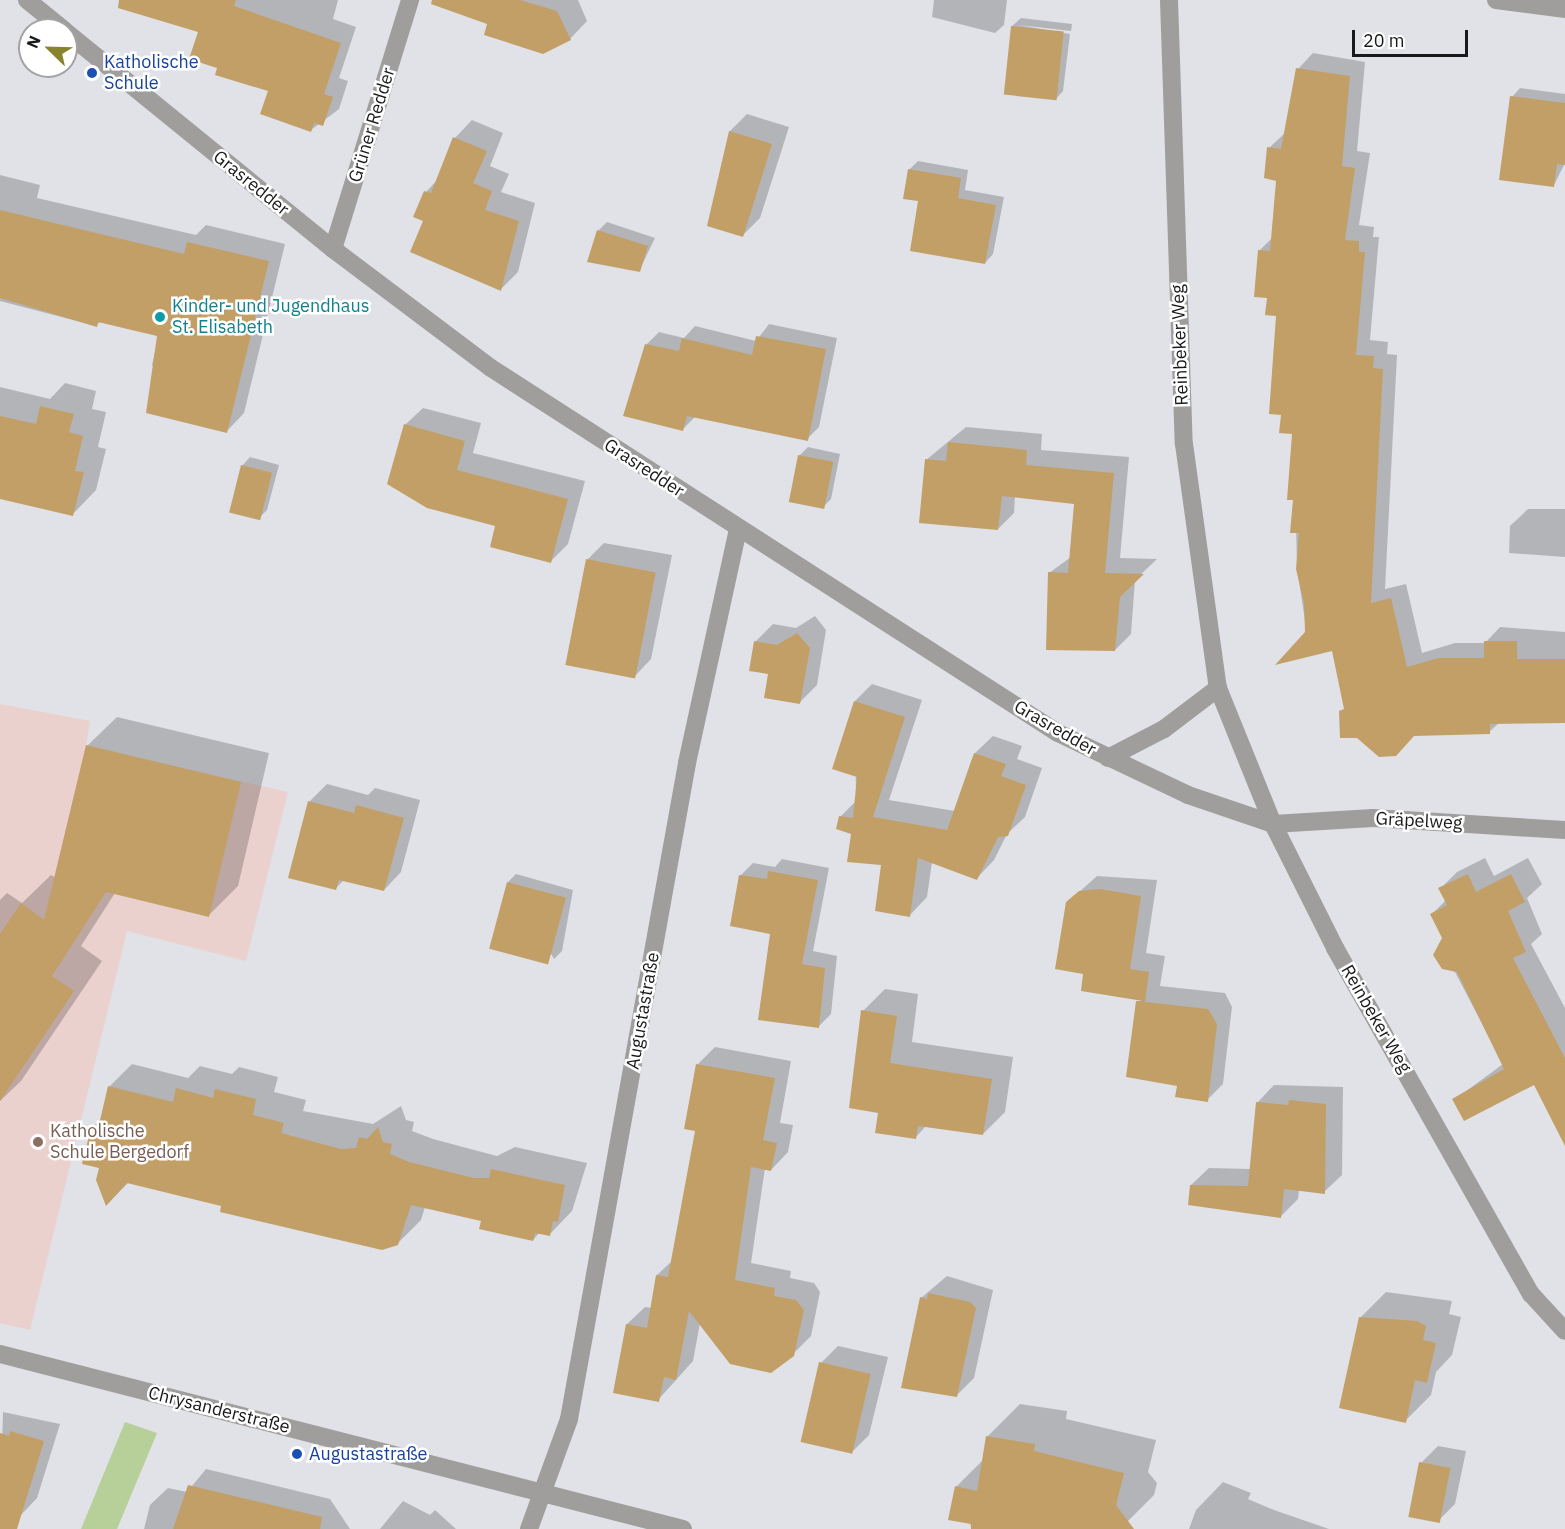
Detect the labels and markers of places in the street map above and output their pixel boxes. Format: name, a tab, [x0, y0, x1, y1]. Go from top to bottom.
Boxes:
place label: Katholische Schule	[104, 52, 199, 94]
marker: Katholische Schule	[85, 66, 99, 80]
place label: Kinder- und Jugendhaus St. Elisabeth	[172, 296, 369, 338]
marker: Kinder- und Jugendhaus St. Elisabeth	[153, 310, 167, 324]
place label: Katholische Schule Bergedorf	[50, 1121, 189, 1164]
marker: Katholische Schule Bergedorf	[31, 1135, 45, 1149]
place label: Augustastraße	[309, 1443, 427, 1465]
marker: Augustastraße	[290, 1447, 304, 1461]

